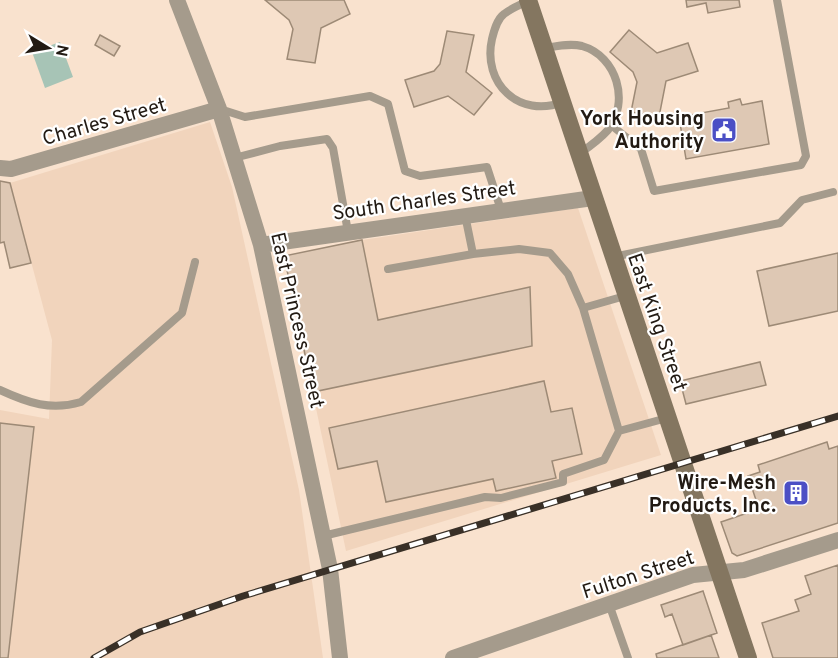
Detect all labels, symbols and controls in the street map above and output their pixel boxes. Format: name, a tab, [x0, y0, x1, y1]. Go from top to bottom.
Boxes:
north arrow	[18, 18, 78, 78]
text: N	[50, 43, 72, 58]
street label: Charles Street	[40, 93, 170, 153]
place label: York Housing Authority	[580, 107, 704, 156]
public building icon: York Housing Authority	[709, 115, 739, 145]
street label: South Charles Street	[331, 176, 518, 228]
street label: East Princess Street	[263, 230, 329, 411]
street label: East King Street	[620, 250, 692, 395]
place label: Wire-Mesh Products, Inc.	[649, 471, 776, 520]
building icon: Wire-Mesh Products, Inc.	[781, 478, 811, 508]
street label: Fulton Street	[579, 546, 698, 606]

